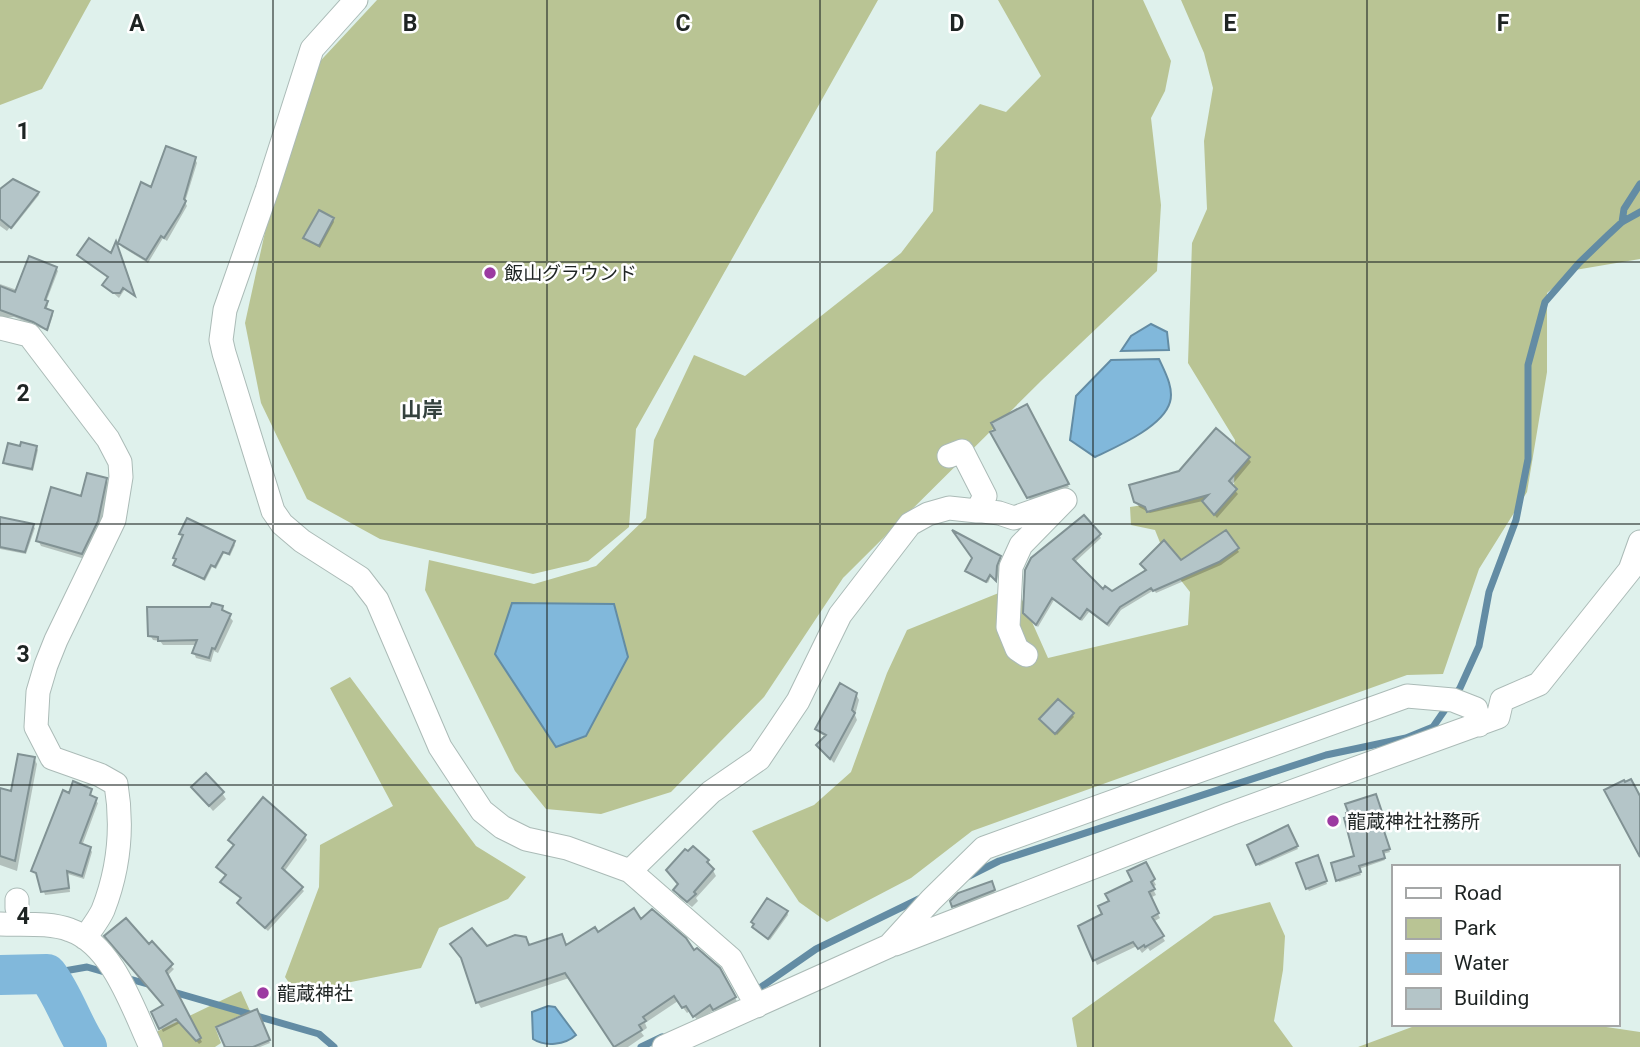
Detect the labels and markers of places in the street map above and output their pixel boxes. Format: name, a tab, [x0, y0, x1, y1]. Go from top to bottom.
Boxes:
place label: 飯山グラウンド	[504, 262, 637, 285]
marker: 飯山グラウンド	[482, 265, 498, 281]
place label: 龍蔵神社社務所	[1347, 810, 1480, 833]
marker: 龍蔵神社社務所	[1325, 813, 1341, 829]
place label: 龍蔵神社	[277, 982, 353, 1005]
marker: 龍蔵神社	[255, 985, 271, 1001]

